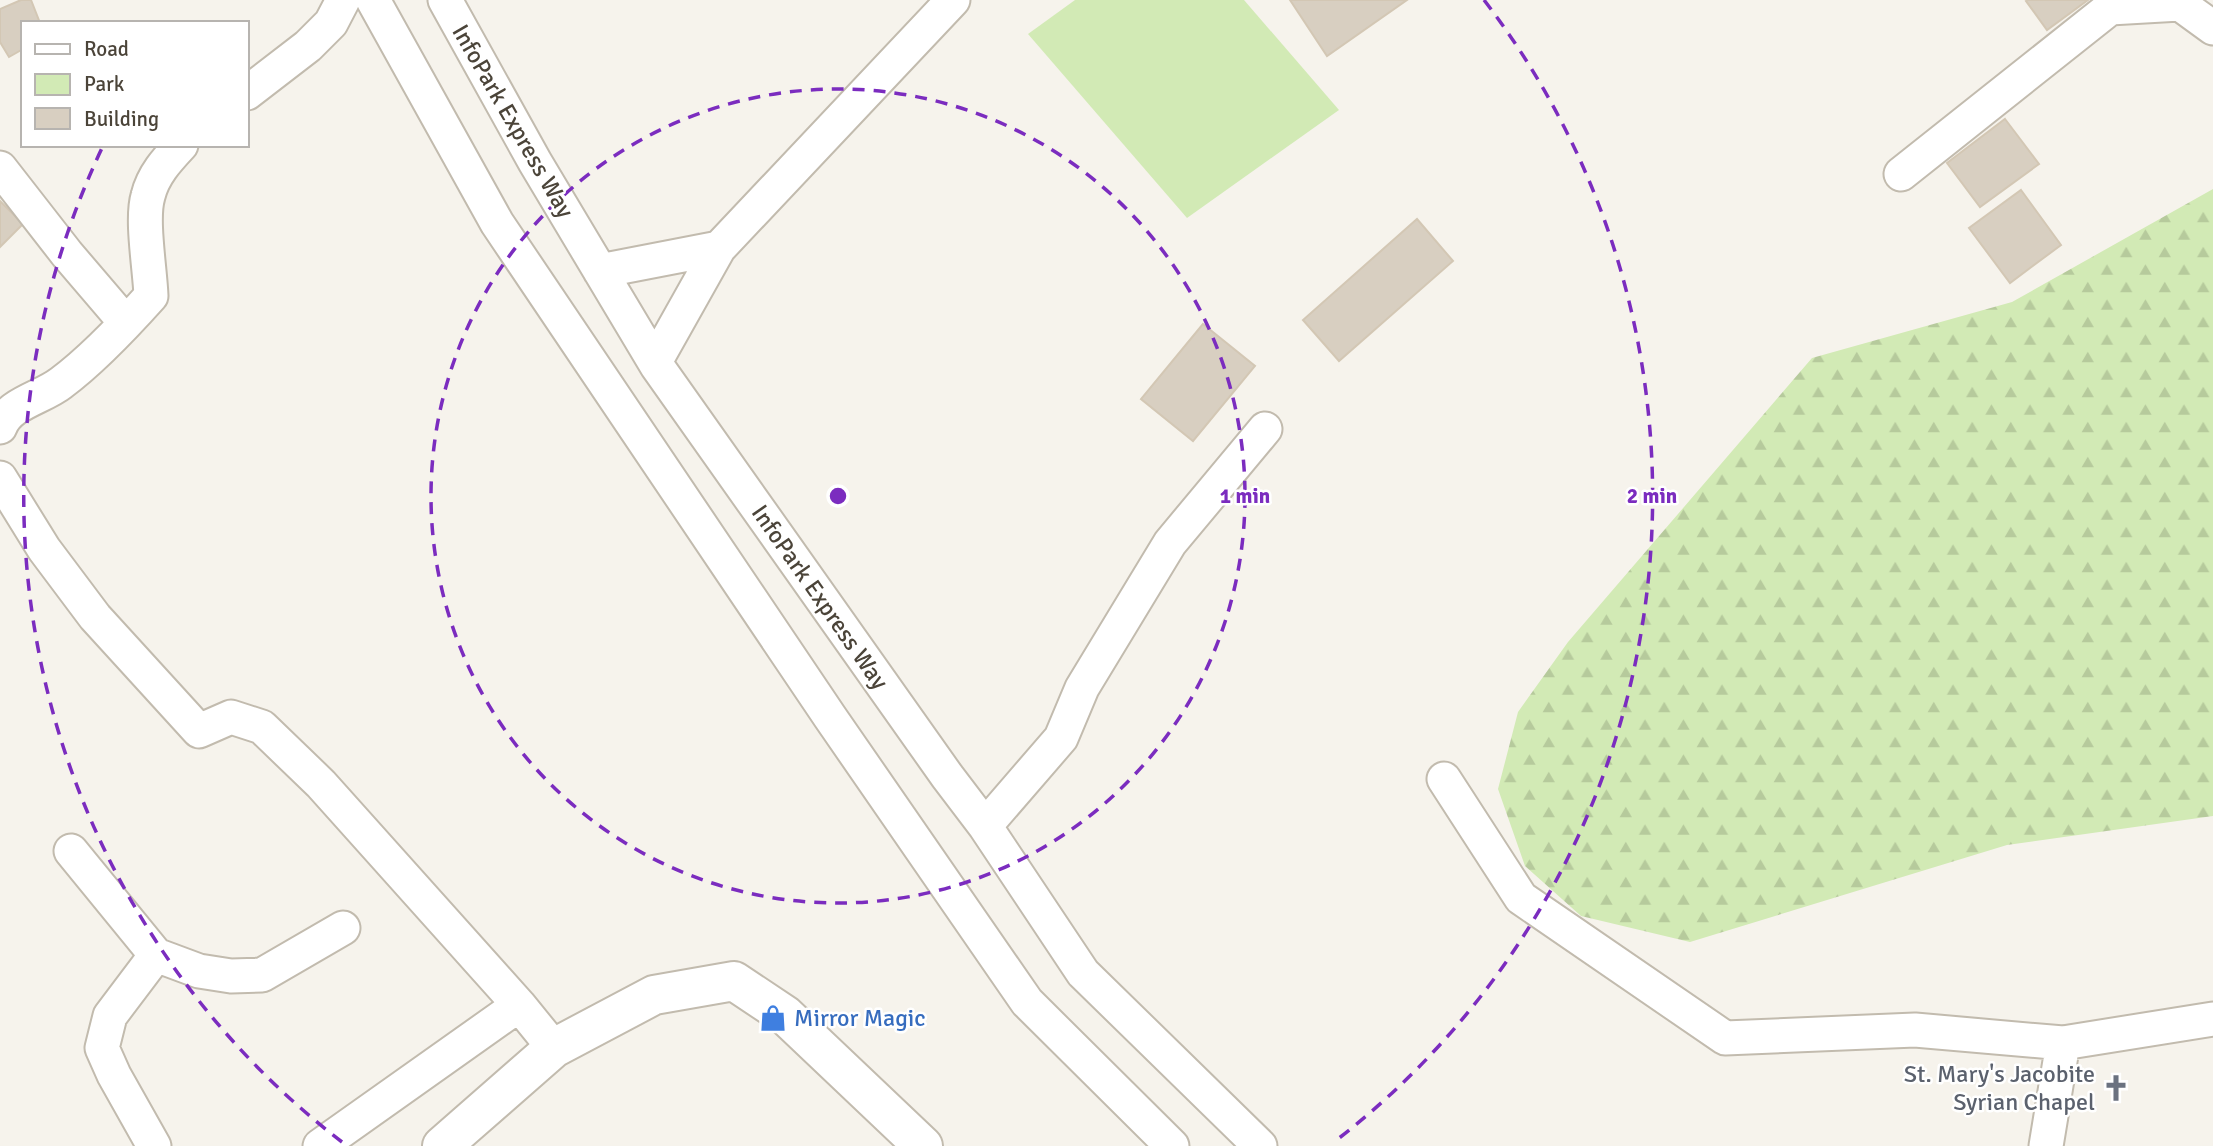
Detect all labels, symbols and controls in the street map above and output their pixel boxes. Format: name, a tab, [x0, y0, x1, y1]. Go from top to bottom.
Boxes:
street label: InfoPark Express Way	[445, 19, 581, 223]
legend	[21, 21, 248, 147]
text: Road	[84, 36, 129, 62]
text: Park	[84, 71, 125, 97]
text: Building	[84, 106, 159, 132]
text: 1 min	[1220, 483, 1270, 509]
text: 2 min	[1627, 483, 1677, 509]
centre of rings	[826, 484, 850, 508]
street label: InfoPark Express Way	[745, 499, 895, 695]
shop icon: Mirror Magic	[758, 1003, 788, 1033]
place label: Mirror Magic	[794, 1003, 926, 1033]
place label: St. Mary's Jacobite Syrian Chapel	[1904, 1059, 2095, 1117]
church icon: St. Mary's Jacobite Syrian Chapel	[2101, 1073, 2131, 1103]

